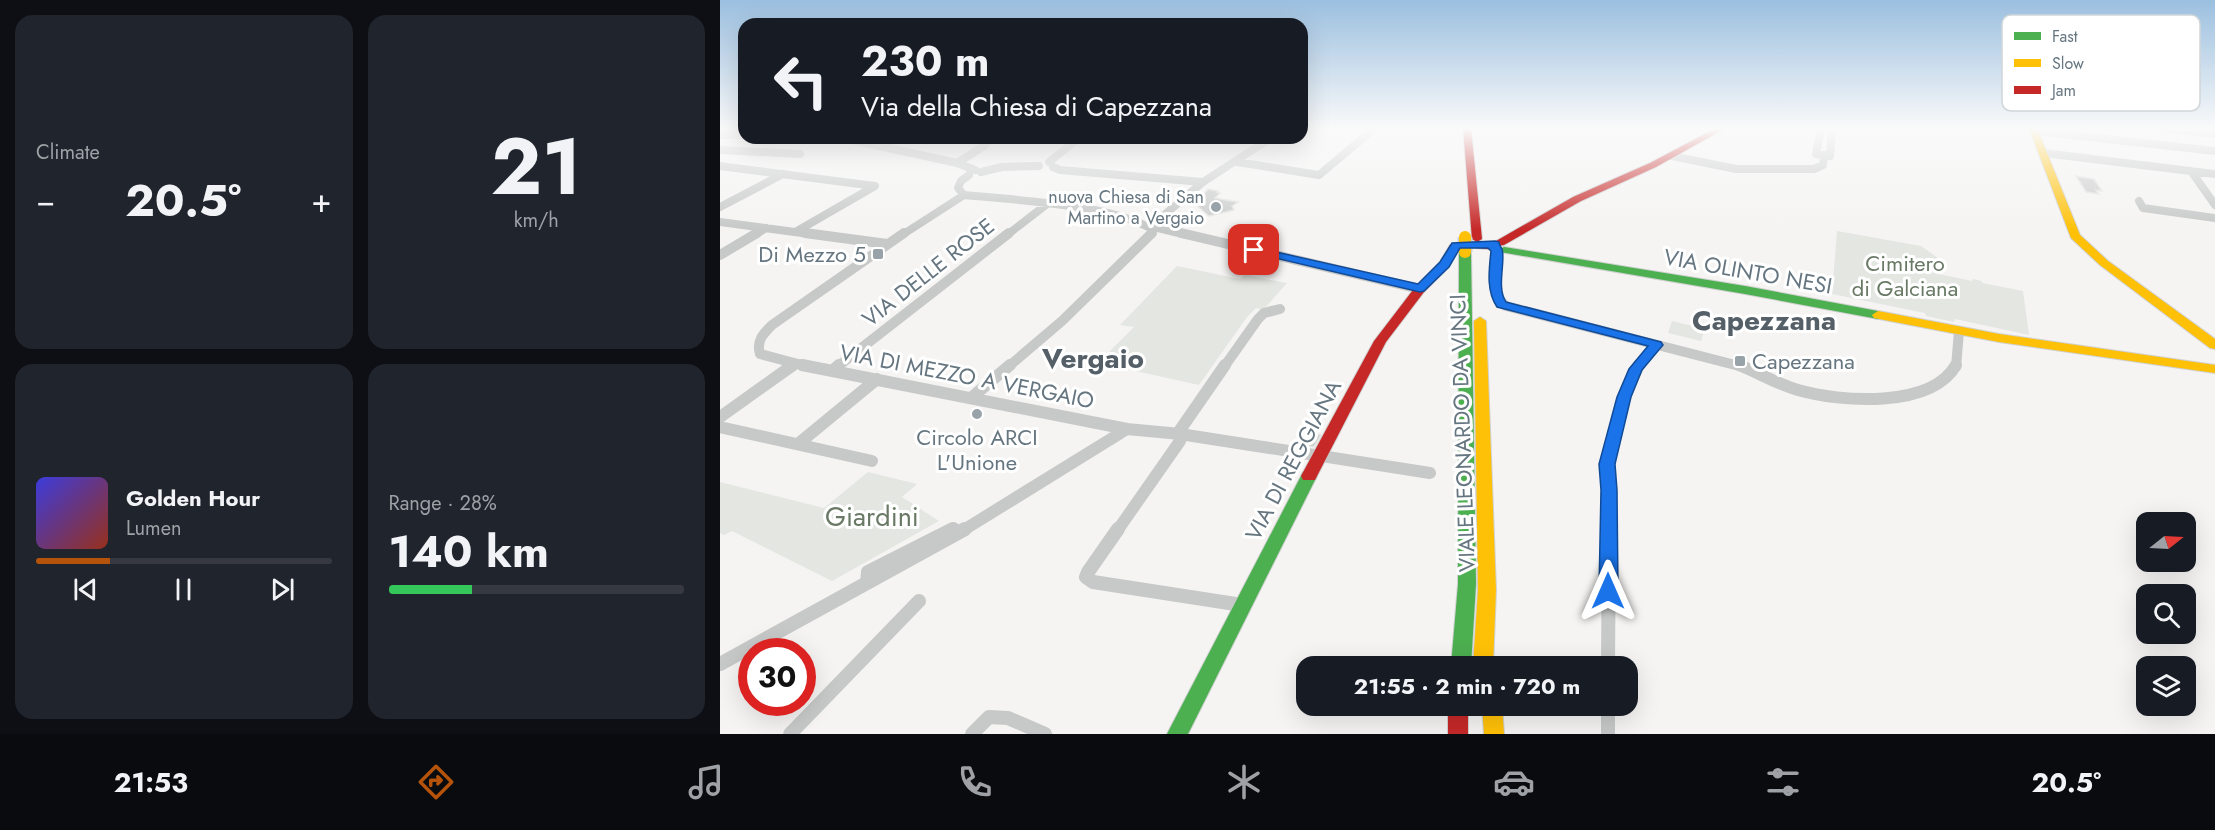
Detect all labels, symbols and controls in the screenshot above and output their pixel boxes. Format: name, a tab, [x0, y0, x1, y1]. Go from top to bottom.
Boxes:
legend	[2002, 15, 2200, 111]
text: Fast	[2052, 25, 2078, 48]
text: 230 m	[861, 31, 989, 92]
icon: left	[762, 42, 840, 120]
text: Slow	[2052, 52, 2084, 75]
text: Jam	[2050, 79, 2076, 102]
text: Via della Chiesa di Capezzana	[861, 87, 1212, 126]
text: 21	[491, 111, 582, 223]
text: Climate	[36, 138, 100, 167]
text: 20.5°	[125, 168, 241, 233]
text: −	[36, 177, 55, 224]
text: +	[311, 177, 331, 224]
place label: nuova Chiesa di San Martino a Vergaio	[1048, 184, 1204, 231]
marker: nuova Chiesa di San Martino a Vergaio	[1209, 200, 1223, 214]
text: km/h	[514, 206, 559, 235]
street label: VIA DELLE ROSE	[855, 210, 1001, 334]
pin	[1228, 224, 1279, 275]
icon: arrive	[1237, 233, 1270, 266]
place label: Di Mezzo 5	[758, 238, 866, 270]
street label: VIA OLINTO NESI	[1661, 240, 1835, 302]
marker: Di Mezzo 5	[871, 247, 885, 261]
park label: Cimitero di Galciana	[1852, 247, 1958, 304]
street label: VIALE LEONARDO DA VINCI	[1441, 293, 1483, 573]
district label: Capezzana	[1692, 300, 1836, 341]
street label: VIA DI MEZZO A VERGAIO	[837, 336, 1097, 416]
district label: Vergaio	[1041, 338, 1144, 379]
place label: Capezzana	[1752, 345, 1855, 377]
marker: Capezzana	[1733, 354, 1747, 368]
street label: VIA DI REGGIANA	[1237, 373, 1349, 546]
marker: Circolo ARCI L'Unione	[970, 407, 984, 421]
place label: Circolo ARCI L'Unione	[916, 421, 1038, 478]
text: Golden Hour	[126, 482, 260, 514]
text: Range · 28%	[389, 489, 497, 518]
park label: Giardini	[825, 497, 919, 536]
north arrow	[2136, 512, 2196, 572]
map controls	[2136, 512, 2196, 716]
text: Lumen	[126, 514, 182, 543]
text: 140 km	[389, 519, 549, 584]
position arrow	[1576, 559, 1640, 623]
icon: previous	[69, 573, 102, 606]
icon: pause	[167, 573, 200, 606]
icon: next	[266, 573, 299, 606]
button: search	[2136, 584, 2196, 644]
speed limit sign: 30	[738, 638, 816, 716]
button: layers	[2136, 656, 2196, 716]
text: 21:55 · 2 min · 720 m	[1354, 670, 1580, 702]
icon: directions	[415, 761, 457, 803]
icon: music	[685, 761, 727, 803]
icon: phone	[954, 761, 996, 803]
icon: climate	[1223, 761, 1265, 803]
icon: car	[1493, 761, 1535, 803]
icon: filters	[1762, 761, 1804, 803]
text: 21:53	[114, 763, 188, 802]
text: 20.5°	[2032, 763, 2101, 802]

